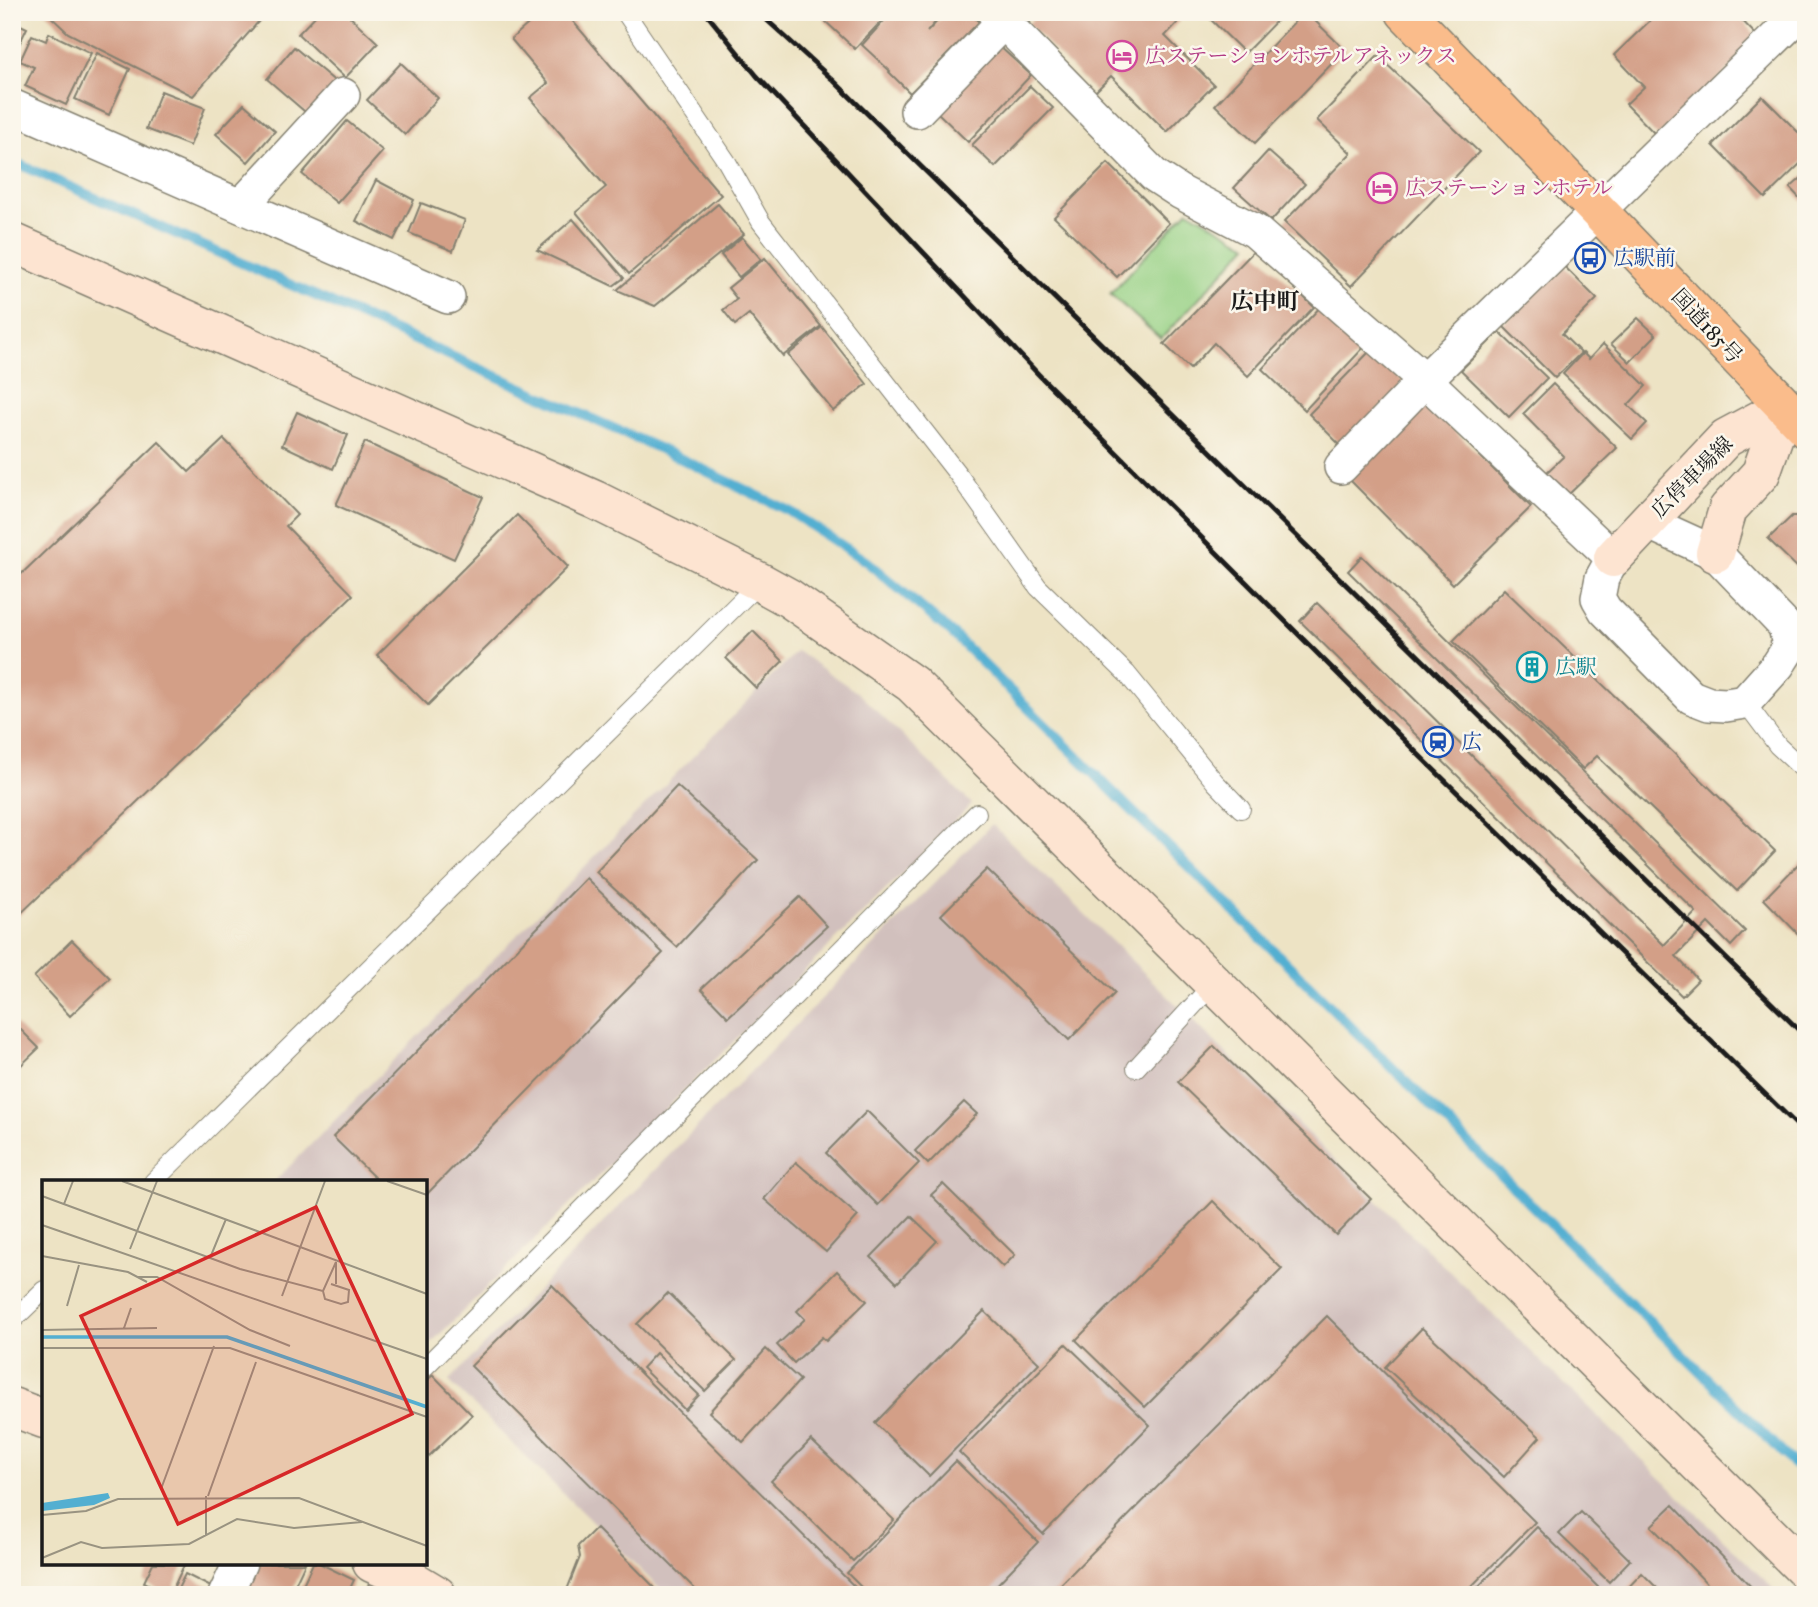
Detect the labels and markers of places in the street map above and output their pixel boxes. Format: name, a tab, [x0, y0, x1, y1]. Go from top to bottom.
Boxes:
hotel icon: 広ステーションホテルアネックス	[1105, 39, 1139, 73]
place label: 広ステーションホテルアネックス	[1145, 43, 1457, 69]
hotel icon: 広ステーションホテル	[1365, 171, 1399, 205]
place label: 広ステーションホテル	[1405, 175, 1613, 201]
bus stop icon: 広駅前	[1573, 241, 1607, 275]
place label: 広駅前	[1613, 245, 1676, 271]
building icon: 広駅	[1515, 650, 1549, 684]
place label: 広駅	[1555, 654, 1597, 680]
station icon: 広	[1421, 725, 1455, 759]
place label: 広	[1461, 729, 1482, 755]

